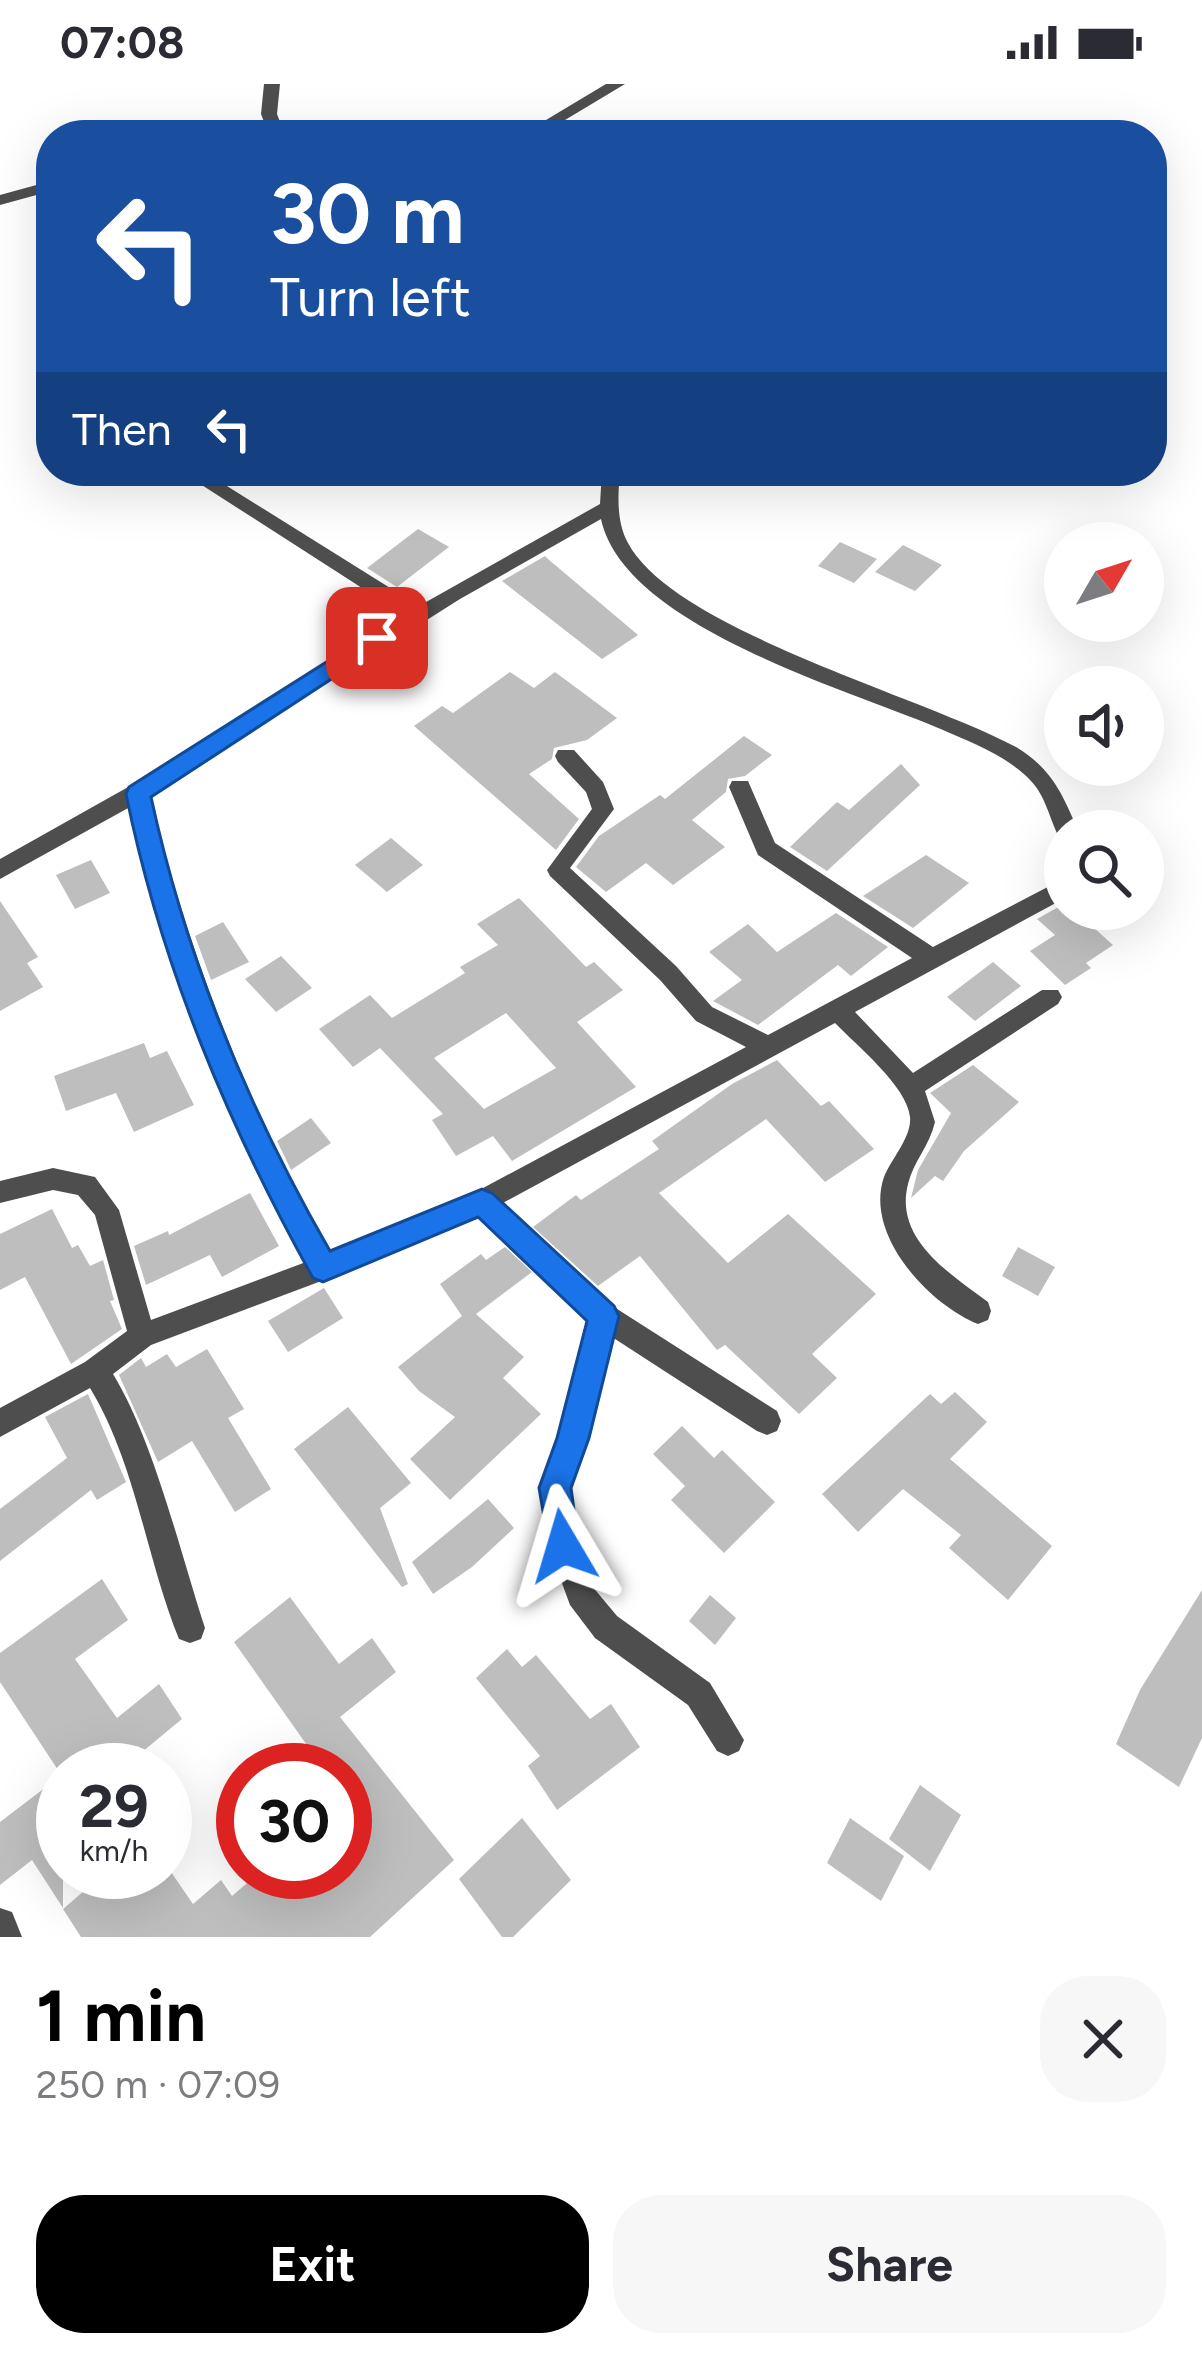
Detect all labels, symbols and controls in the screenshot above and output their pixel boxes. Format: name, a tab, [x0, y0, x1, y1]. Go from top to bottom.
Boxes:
text: 07:08	[60, 15, 184, 69]
text: 30 m	[270, 163, 464, 264]
icon: left	[72, 168, 228, 324]
text: Turn left	[270, 265, 471, 330]
icon: left	[196, 396, 262, 462]
text: Then	[72, 402, 172, 456]
north arrow	[1044, 522, 1164, 642]
map controls	[1044, 522, 1164, 930]
pin	[326, 587, 428, 689]
icon: arrive	[344, 605, 410, 671]
button: sound	[1044, 666, 1164, 786]
button: search	[1044, 810, 1164, 930]
position arrow	[500, 1483, 626, 1609]
speed limit sign: 30	[216, 1743, 372, 1899]
text: 29	[79, 1770, 149, 1842]
text: km/h	[80, 1832, 148, 1869]
text: 1 min	[36, 1973, 206, 2059]
button: close	[1040, 1976, 1166, 2102]
text: 250 m · 07:09	[36, 2061, 280, 2108]
button: Exit	[36, 2195, 589, 2333]
button: Share	[613, 2195, 1166, 2333]

